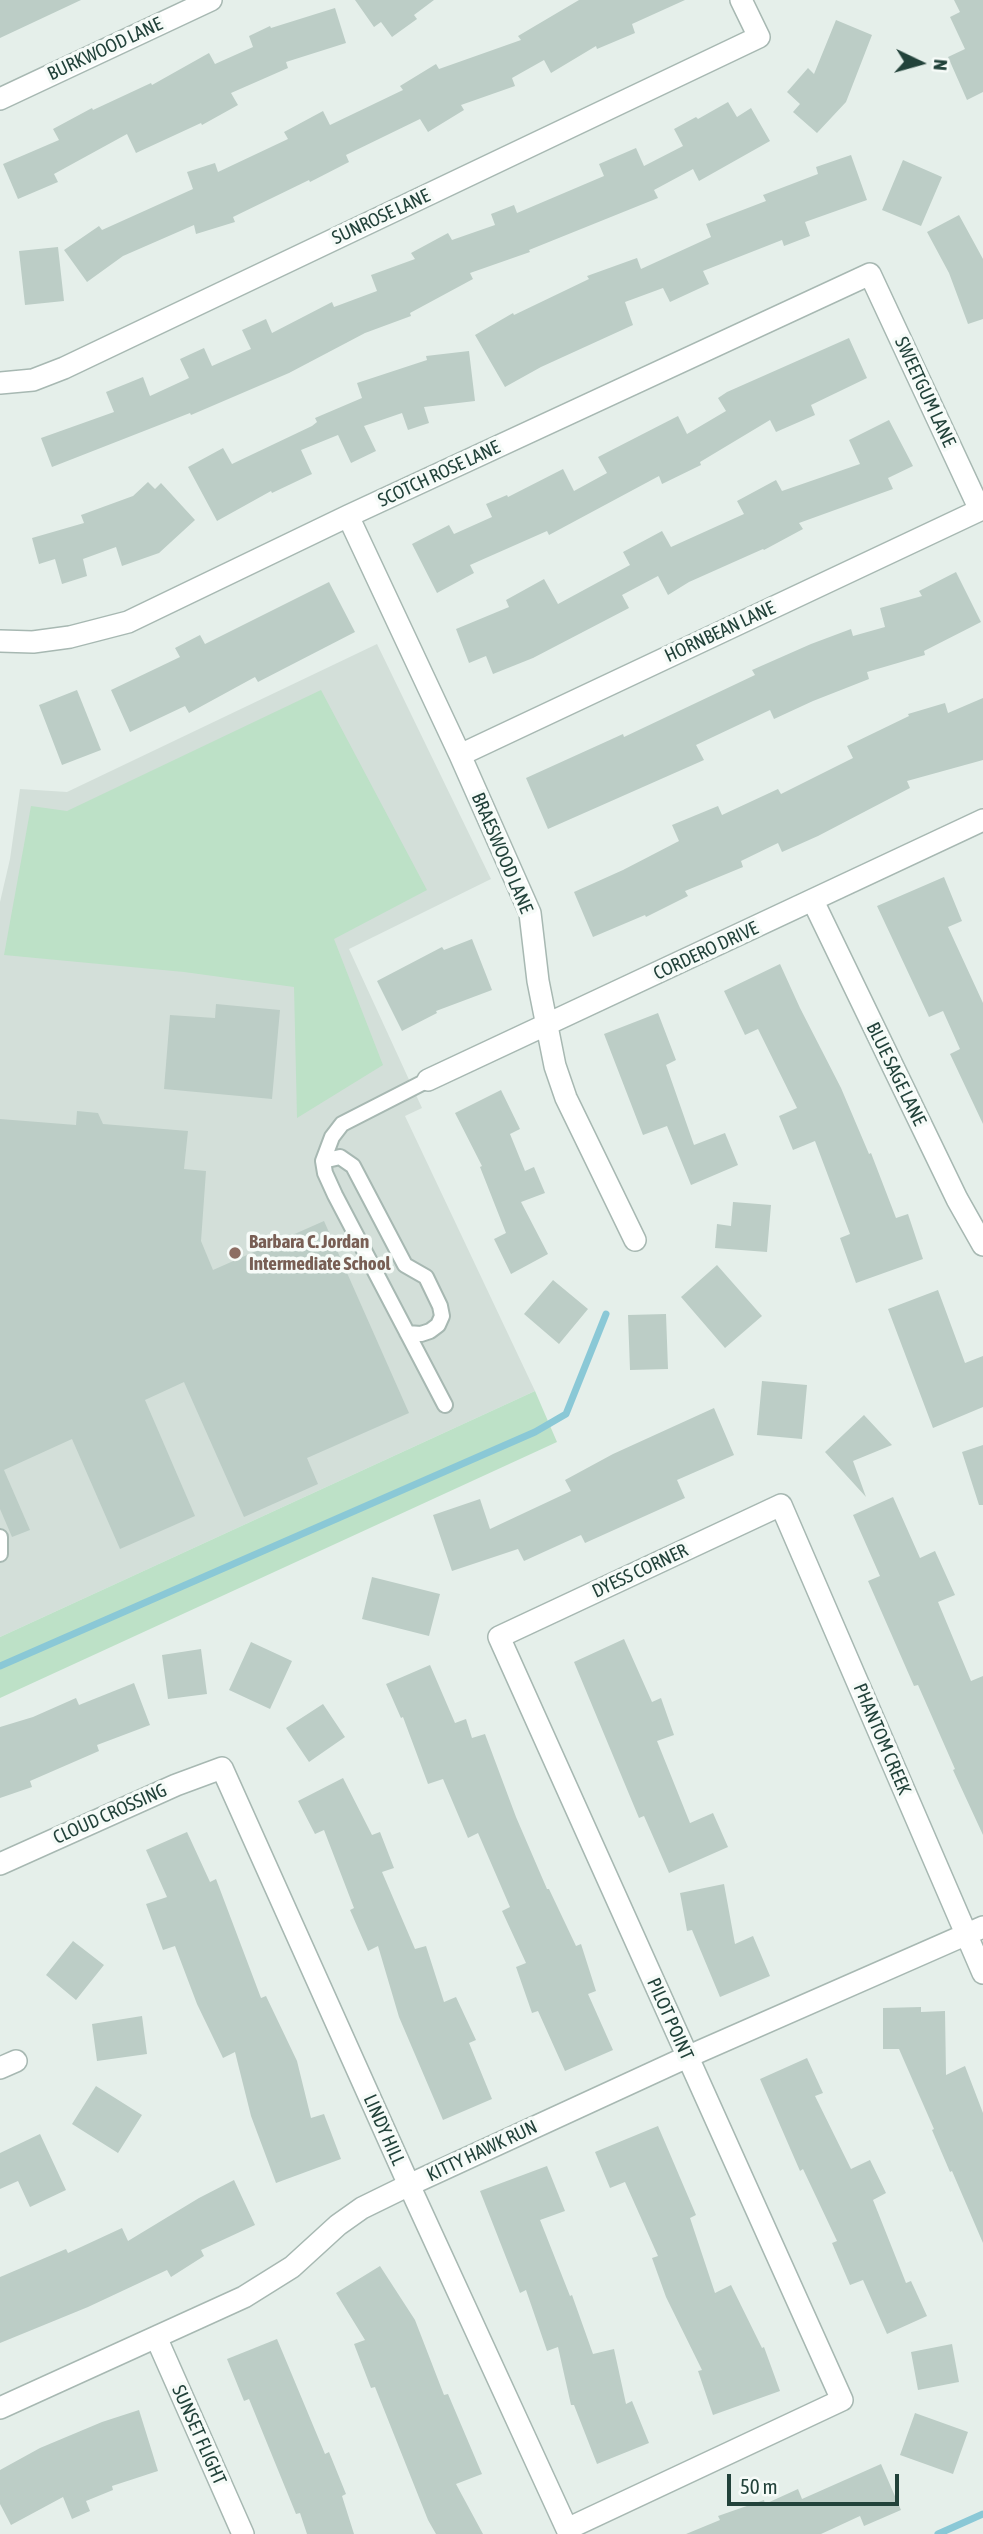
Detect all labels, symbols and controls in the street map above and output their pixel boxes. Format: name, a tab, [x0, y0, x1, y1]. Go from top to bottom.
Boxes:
street label: BURKWOOD LANE	[44, 12, 166, 86]
north arrow	[885, 28, 955, 98]
text: N	[929, 58, 952, 71]
street label: SUNROSE LANE	[328, 184, 434, 250]
street label: SWEETGUM LANE	[890, 333, 960, 451]
street label: SCOTCH ROSE LANE	[374, 436, 504, 512]
street label: HORNBEAN LANE	[661, 597, 779, 667]
street label: BRAESWOOD LANE	[466, 789, 538, 917]
street label: CORDERO DRIVE	[650, 917, 762, 985]
street label: BLUE SAGE LANE	[861, 1019, 931, 1129]
place label: Barbara C. Jordan Intermediate School	[249, 1231, 391, 1275]
marker: Barbara C. Jordan Intermediate School	[227, 1245, 243, 1261]
street label: DYESS CORNER	[589, 1539, 691, 1603]
street label: PHANTOM CREEK	[848, 1680, 916, 1798]
street label: CLOUD CROSSING	[50, 1779, 170, 1849]
street label: PILOT POINT	[642, 1974, 698, 2064]
street label: LINDY HILL	[358, 2091, 410, 2169]
street label: KITTY HAWK RUN	[423, 2115, 541, 2187]
street label: SUNSET FLIGHT	[167, 2382, 231, 2488]
scale bar	[731, 2460, 902, 2504]
text: 50 m	[740, 2474, 778, 2498]

